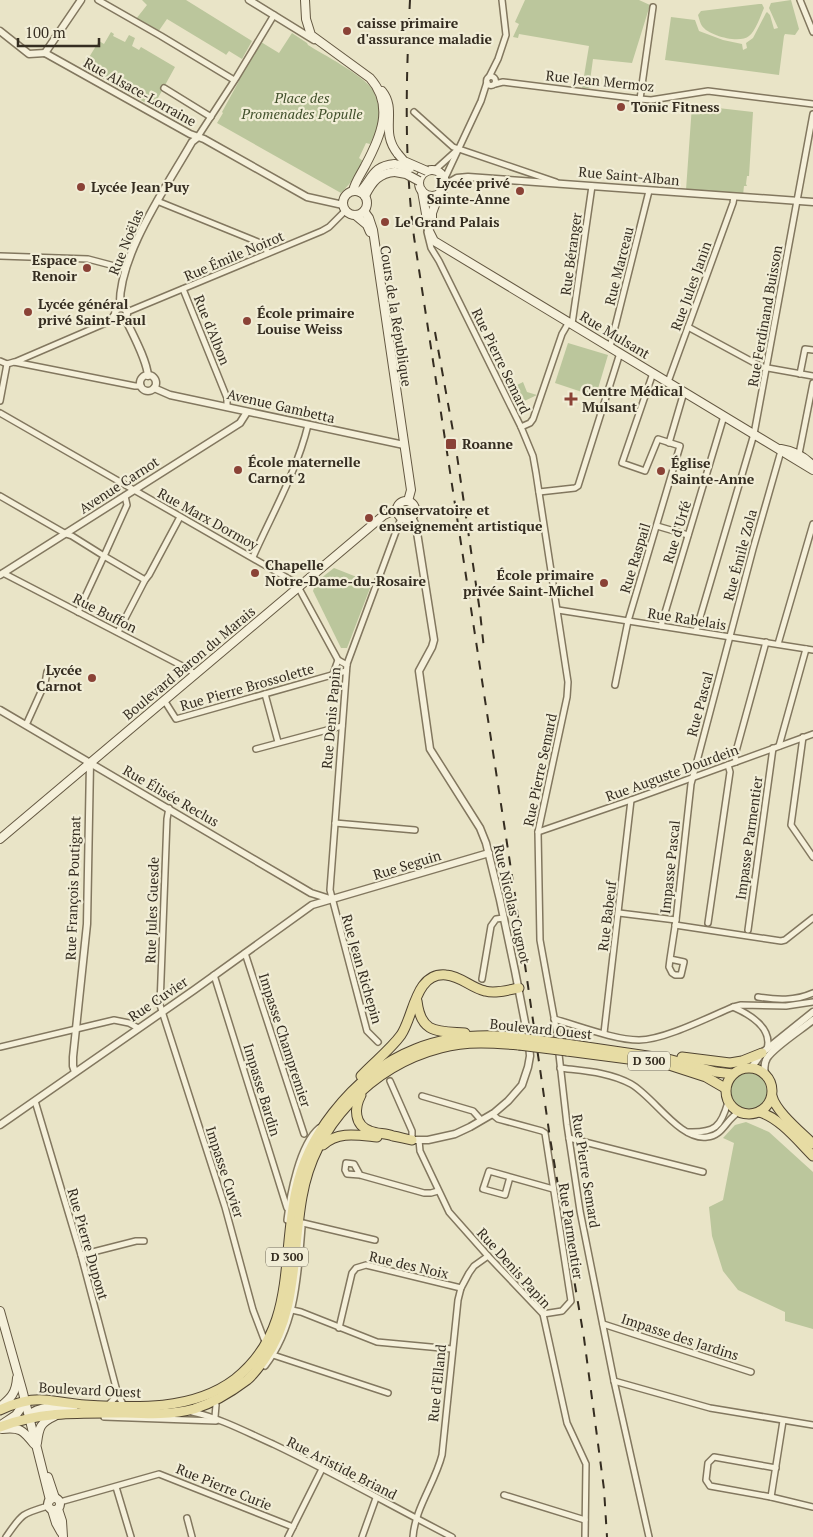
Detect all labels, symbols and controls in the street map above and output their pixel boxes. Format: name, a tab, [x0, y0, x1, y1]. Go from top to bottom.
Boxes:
place label: caisse primaire d'assurance maladie	[357, 13, 493, 48]
scale bar	[18, 15, 99, 47]
text: 100 m	[25, 22, 66, 42]
marker: caisse primaire d'assurance maladie	[341, 25, 353, 37]
street label: Rue Alsace-Lorraine	[80, 53, 200, 130]
street label: Rue Jean Mermoz	[545, 65, 655, 96]
park label: Place des Promenades Populle	[240, 88, 363, 123]
place label: Tonic Fitness	[631, 97, 720, 116]
marker: Tonic Fitness	[615, 101, 627, 113]
street label: Rue Saint-Alban	[578, 162, 681, 189]
place label: Lycée privé Sainte-Anne	[427, 173, 510, 208]
place label: Lycée Jean Puy	[91, 177, 190, 196]
marker: Lycée Jean Puy	[75, 181, 87, 193]
marker: Lycée privé Sainte-Anne	[514, 185, 526, 197]
street label: Rue Noëlas	[104, 206, 147, 278]
street label: Rue Béranger	[555, 211, 586, 297]
place label: Le Grand Palais	[395, 212, 500, 231]
marker: Le Grand Palais	[379, 216, 391, 228]
street label: Rue Marceau	[600, 225, 637, 307]
street label: Rue Émile Noirot	[181, 226, 287, 285]
street label: Rue Jules Janin	[666, 238, 716, 333]
street label: Rue Ferdinand Buisson	[743, 243, 786, 388]
street label: Cours de la République	[376, 244, 417, 388]
place label: Espace Renoir	[32, 250, 77, 285]
marker: Espace Renoir	[81, 262, 93, 274]
street label: Rue d'Albon	[190, 292, 235, 368]
place label: Lycée général privé Saint-Paul	[38, 294, 146, 329]
place label: École primaire Louise Weiss	[257, 303, 355, 338]
street label: Rue Pierre Semard	[468, 305, 535, 417]
marker: Lycée général privé Saint-Paul	[22, 306, 34, 318]
street label: Rue Mulsant	[577, 306, 654, 363]
marker: École primaire Louise Weiss	[241, 315, 253, 327]
place label: Centre Médical Mulsant	[582, 381, 683, 416]
street label: Avenue Gambetta	[225, 384, 337, 427]
marker: Centre Médical Mulsant	[564, 392, 578, 406]
place label: Roanne	[462, 434, 514, 453]
marker: Roanne	[444, 437, 458, 451]
street label: Avenue Carnot	[75, 451, 163, 518]
place label: École maternelle Carnot 2	[248, 452, 361, 487]
place label: Église Sainte-Anne	[671, 453, 755, 488]
marker: École maternelle Carnot 2	[232, 464, 244, 476]
marker: Église Sainte-Anne	[655, 465, 667, 477]
street label: Rue Marx Dormoy	[155, 483, 263, 555]
street label: Rue d'Urfé	[658, 498, 695, 566]
place label: Conservatoire et enseignement artistique	[379, 500, 543, 535]
street label: Rue Émile Zola	[718, 507, 761, 603]
marker: Conservatoire et enseignement artistique	[363, 512, 375, 524]
street label: Rue Raspail	[615, 520, 654, 595]
place label: Chapelle Notre-Dame-du-Rosaire	[265, 555, 427, 590]
place label: École primaire privée Saint-Michel	[463, 565, 594, 600]
marker: Chapelle Notre-Dame-du-Rosaire	[249, 567, 261, 579]
marker: École primaire privée Saint-Michel	[598, 577, 610, 589]
street label: Rue Buffon	[70, 588, 141, 637]
street label: Boulevard Baron du Marais	[118, 601, 259, 724]
street label: Rue Rabelais	[646, 603, 728, 634]
street label: Rue Pierre Brossolette	[178, 658, 316, 715]
place label: Lycée Carnot	[36, 660, 82, 695]
street label: Rue Denis Papin	[317, 666, 344, 770]
street label: Rue Pascal	[682, 669, 717, 739]
marker: Lycée Carnot	[86, 672, 98, 684]
street label: Rue Pierre Semard	[518, 711, 561, 828]
street label: Rue Auguste Dourdein	[603, 739, 742, 805]
street label: Rue Élisée Reclus	[120, 760, 223, 831]
street label: Impasse Parmentier	[730, 774, 767, 901]
street label: Rue François Poutignat	[60, 815, 85, 961]
street label: Impasse Pascal	[655, 819, 684, 915]
street label: Rue Nicolas Cugnot	[489, 842, 536, 966]
street label: Rue Seguin	[371, 845, 444, 884]
street label: Rue Jules Guesde	[140, 856, 163, 964]
street label: Rue Babeuf	[593, 879, 620, 952]
street label: Rue Jean Richepin	[338, 912, 387, 1027]
street label: Impasse Champremier	[255, 970, 316, 1110]
street label: Rue Cuvier	[124, 971, 192, 1026]
street label: Boulevard Ouest	[489, 1014, 594, 1043]
street label: Impasse Bardin	[239, 1041, 286, 1139]
road number: D 300	[628, 1052, 670, 1070]
street label: Rue Pierre Semard	[568, 1113, 605, 1229]
street label: Impasse Cuvier	[202, 1124, 249, 1221]
street label: Rue Parmentier	[554, 1181, 589, 1281]
street label: Rue Pierre Dupont	[63, 1186, 114, 1303]
street label: Rue Denis Papin	[473, 1223, 556, 1313]
street label: Rue des Noix	[367, 1246, 451, 1283]
road number: D 300	[266, 1248, 308, 1266]
street label: Impasse des Jardins	[619, 1309, 741, 1364]
street label: Rue d'Elland	[423, 1343, 450, 1423]
street label: Boulevard Ouest	[38, 1377, 143, 1402]
street label: Rue Aristide Briand	[284, 1432, 401, 1504]
street label: Rue Pierre Curie	[173, 1459, 275, 1514]

